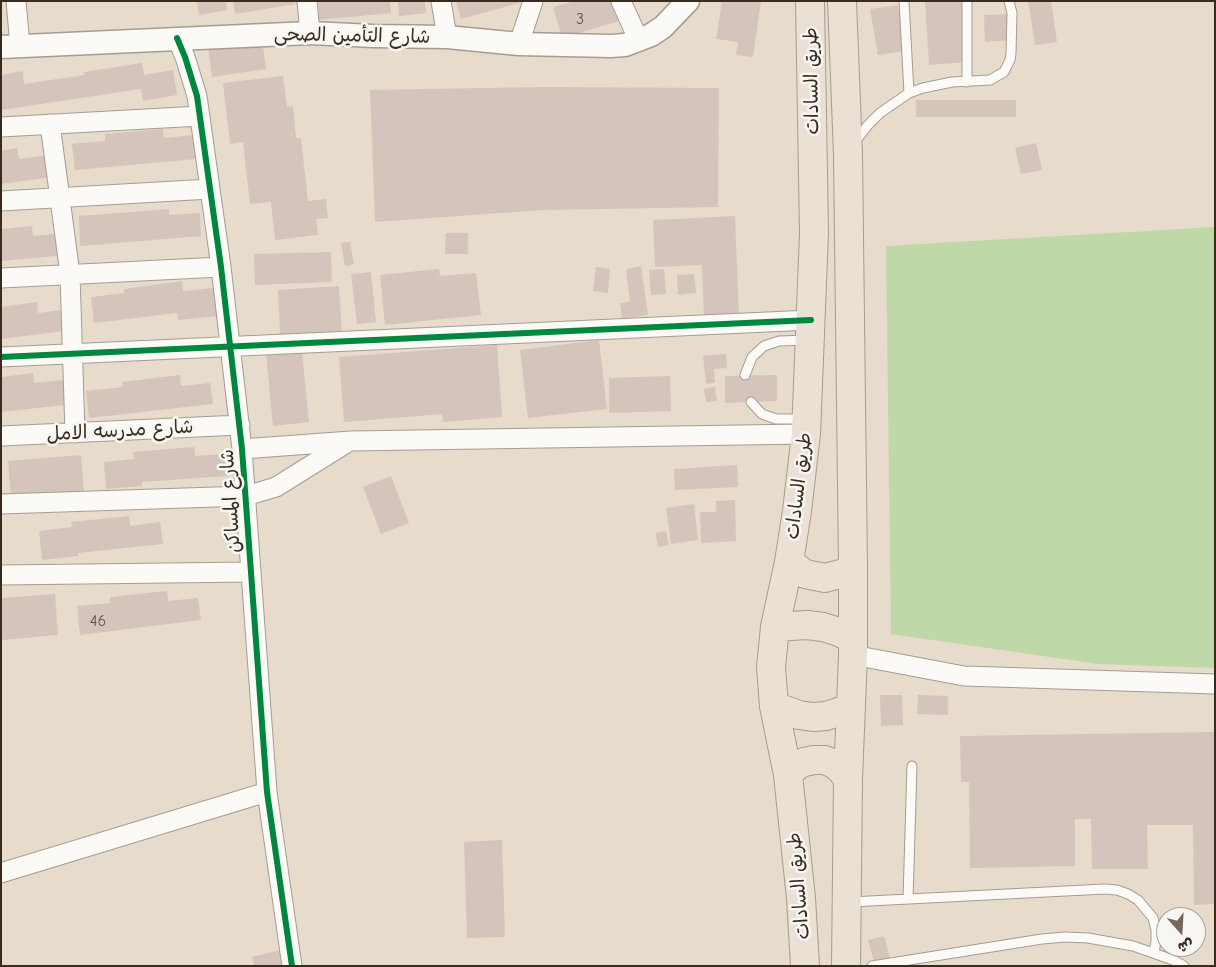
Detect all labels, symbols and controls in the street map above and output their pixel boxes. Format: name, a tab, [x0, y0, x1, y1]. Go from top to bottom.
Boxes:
house number: 3	[576, 9, 584, 29]
street label: شارع التأمين الصحى	[274, 23, 430, 49]
street label: طريق السادات	[800, 27, 824, 135]
street label: شارع مدرسه الامل	[46, 416, 194, 446]
street label: طريق السادات	[781, 431, 817, 541]
street label: شارع المساكن	[216, 448, 246, 554]
house number: 46	[90, 611, 106, 631]
street label: طريق السادات	[783, 832, 815, 940]
north arrow	[1156, 907, 1206, 957]
text: ش	[1176, 935, 1196, 956]

